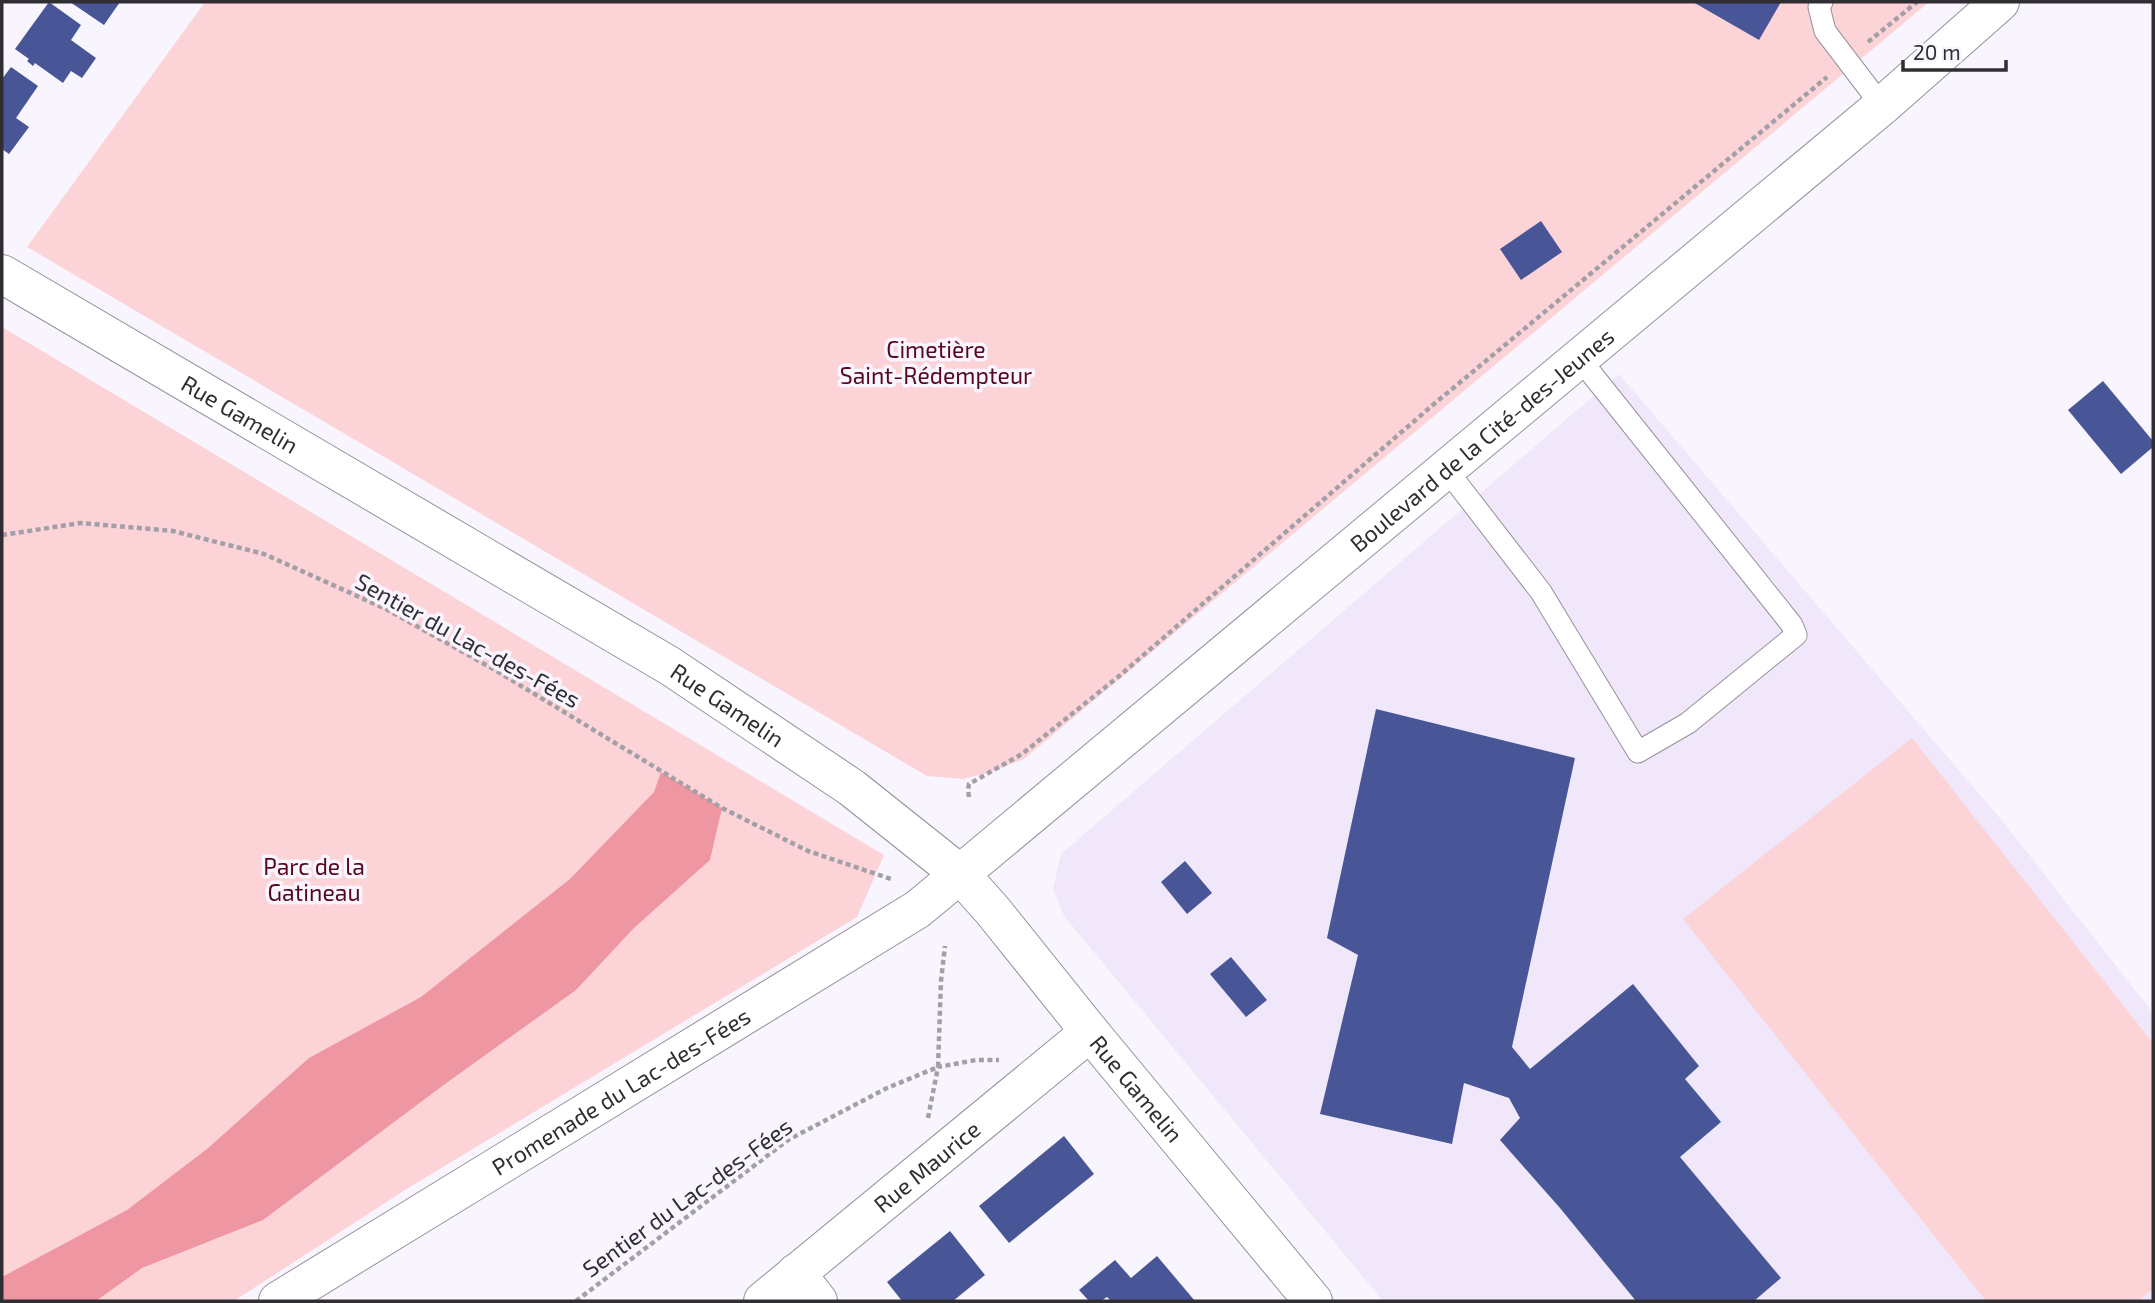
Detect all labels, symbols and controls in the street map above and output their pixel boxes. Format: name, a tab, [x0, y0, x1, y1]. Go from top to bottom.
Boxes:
scale bar	[1903, 28, 2006, 72]
text: 20 m	[1913, 39, 1961, 64]
street label: Boulevard de la Cité-des-Jeunes	[1344, 322, 1619, 557]
park label: Cimetière Saint-Rédempteur	[840, 335, 1032, 389]
street label: Rue Gamelin	[177, 369, 303, 459]
street label: Sentier du Lac-des-Fées	[351, 567, 585, 713]
street label: Rue Gamelin	[666, 657, 790, 753]
park label: Parc de la Gatineau	[263, 852, 365, 906]
street label: Promenade du Lac-des-Fées	[487, 1001, 755, 1181]
street label: Rue Gamelin	[1084, 1029, 1189, 1148]
street label: Sentier du Lac-des-Fées	[577, 1112, 797, 1282]
street label: Rue Maurice	[868, 1114, 985, 1218]

